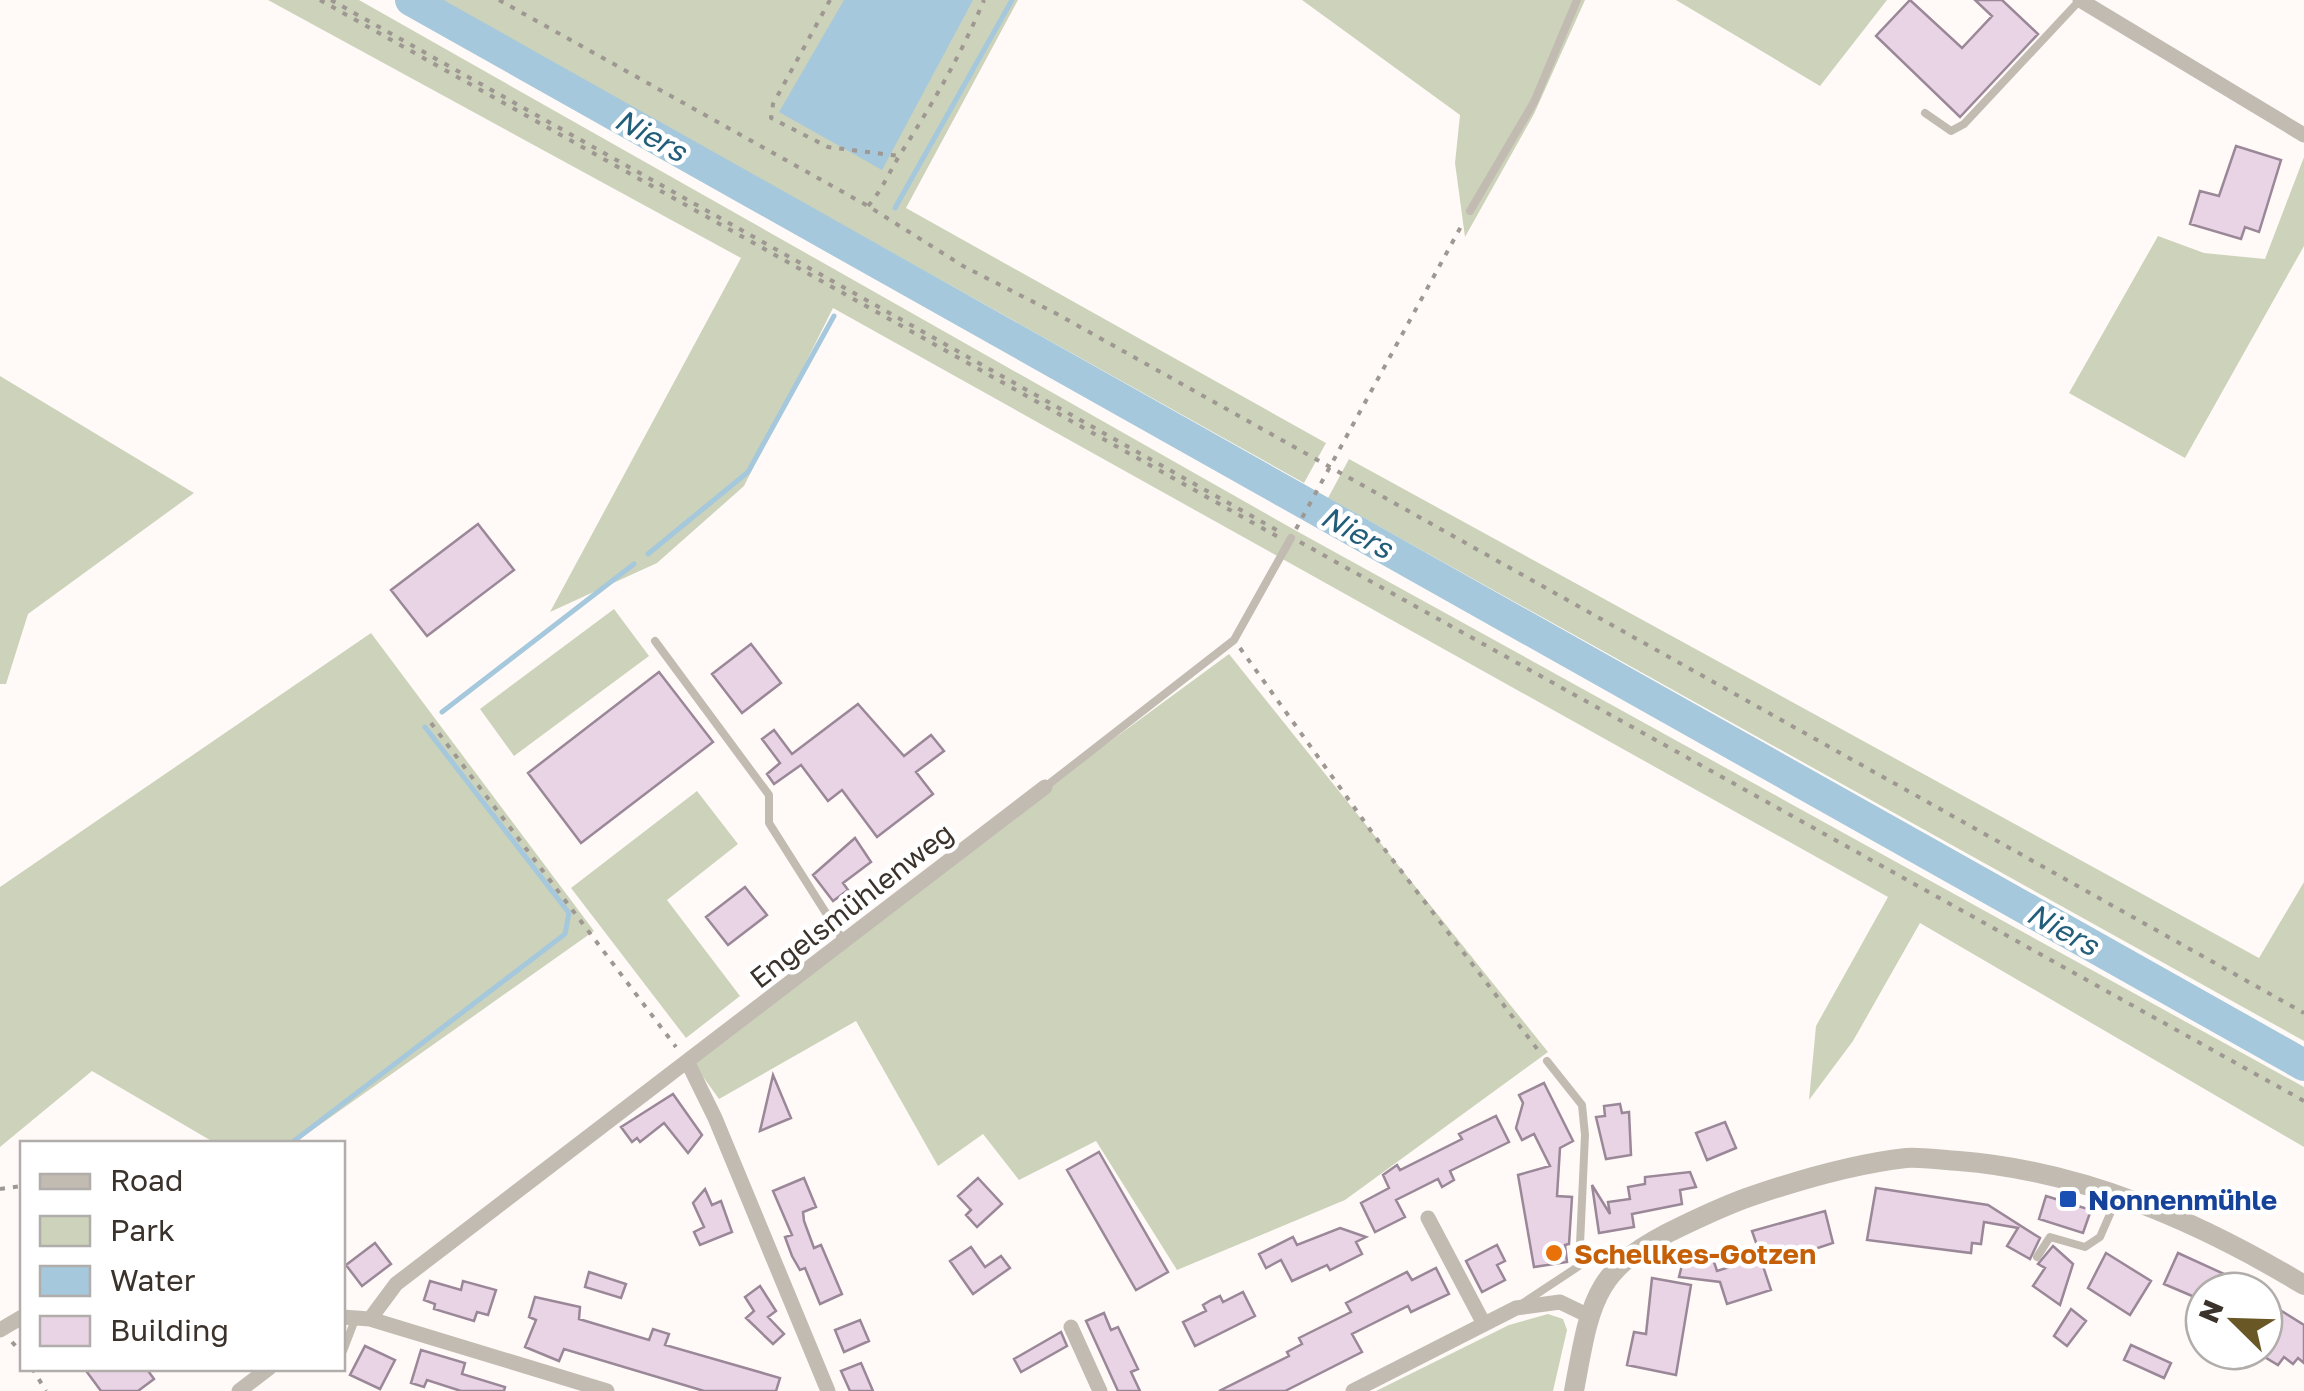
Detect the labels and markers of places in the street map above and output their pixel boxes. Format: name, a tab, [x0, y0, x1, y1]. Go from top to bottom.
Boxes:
place label: Nonnenmühle	[2088, 1183, 2277, 1216]
marker: Nonnenmühle	[2057, 1188, 2079, 1210]
place label: Schellkes-Gotzen	[1574, 1237, 1816, 1270]
marker: Schellkes-Gotzen	[1543, 1242, 1565, 1264]

